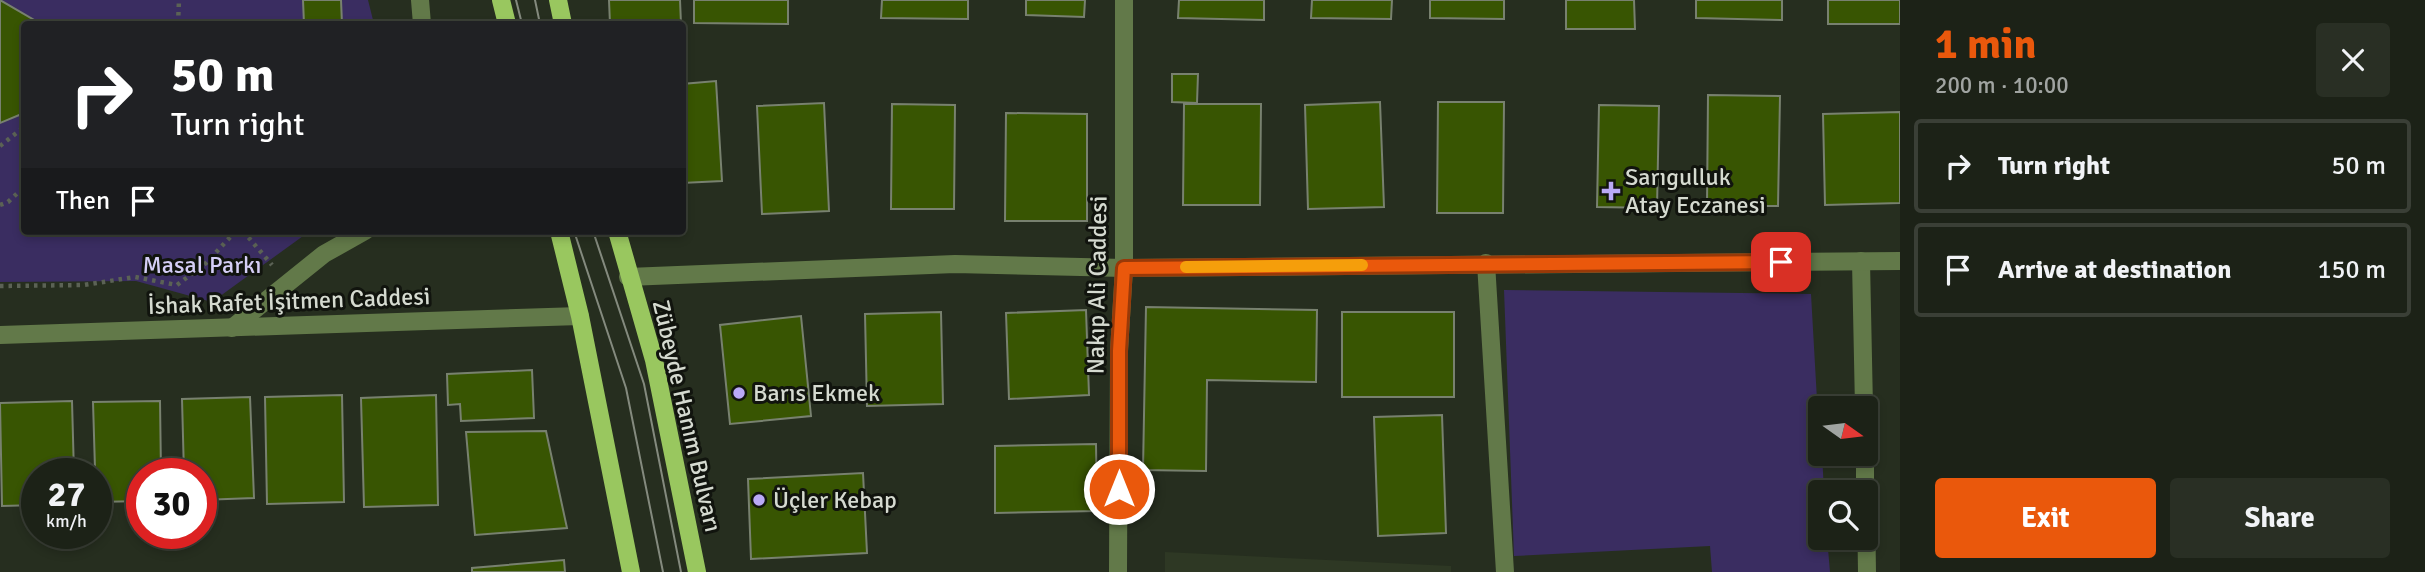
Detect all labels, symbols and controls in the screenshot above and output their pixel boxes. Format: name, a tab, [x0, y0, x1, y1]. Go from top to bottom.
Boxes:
text: 1 min	[1935, 19, 2036, 70]
button: close	[2316, 23, 2390, 97]
text: 50 m	[171, 45, 274, 105]
icon: right	[56, 49, 147, 140]
text: 200 m · 10:00	[1935, 71, 2069, 100]
text: Turn right	[171, 105, 304, 144]
icon: right	[1939, 147, 1977, 185]
text: Turn right	[1998, 150, 2110, 182]
text: 50 m	[2331, 150, 2386, 182]
place label: Sarıgulluk Atay Eczanesi	[1625, 162, 1766, 220]
icon: arrive	[124, 182, 162, 220]
marker: Sarıgulluk Atay Eczanesi	[1603, 183, 1619, 199]
text: Then	[56, 185, 110, 217]
street label: Nakıp Ali Caddesi	[1080, 195, 1114, 375]
pin	[1751, 232, 1811, 292]
icon: arrive	[1762, 243, 1800, 281]
park label: Masal Parkı	[142, 250, 262, 280]
icon: arrive	[1939, 251, 1977, 289]
text: Arrive at destination	[1998, 254, 2231, 286]
text: 150 m	[2317, 254, 2386, 286]
street label: İshak Rafet İşitmen Caddesi	[147, 281, 431, 321]
street label: Zübeyde Hanım Bulvarı	[646, 297, 728, 535]
place label: Barıs Ekmek	[753, 378, 880, 408]
marker: Barıs Ekmek	[731, 385, 747, 401]
north arrow	[1808, 396, 1878, 466]
map controls	[1808, 396, 1878, 550]
position arrow	[1082, 452, 1156, 526]
speed limit sign: 30	[126, 458, 217, 549]
text: 27	[48, 473, 85, 516]
button: Exit	[1935, 478, 2156, 558]
button: Share	[2170, 478, 2390, 558]
button: search	[1808, 480, 1878, 550]
place label: Üçler Kebap	[773, 485, 897, 515]
marker: Üçler Kebap	[751, 492, 767, 508]
text: km/h	[46, 510, 87, 532]

